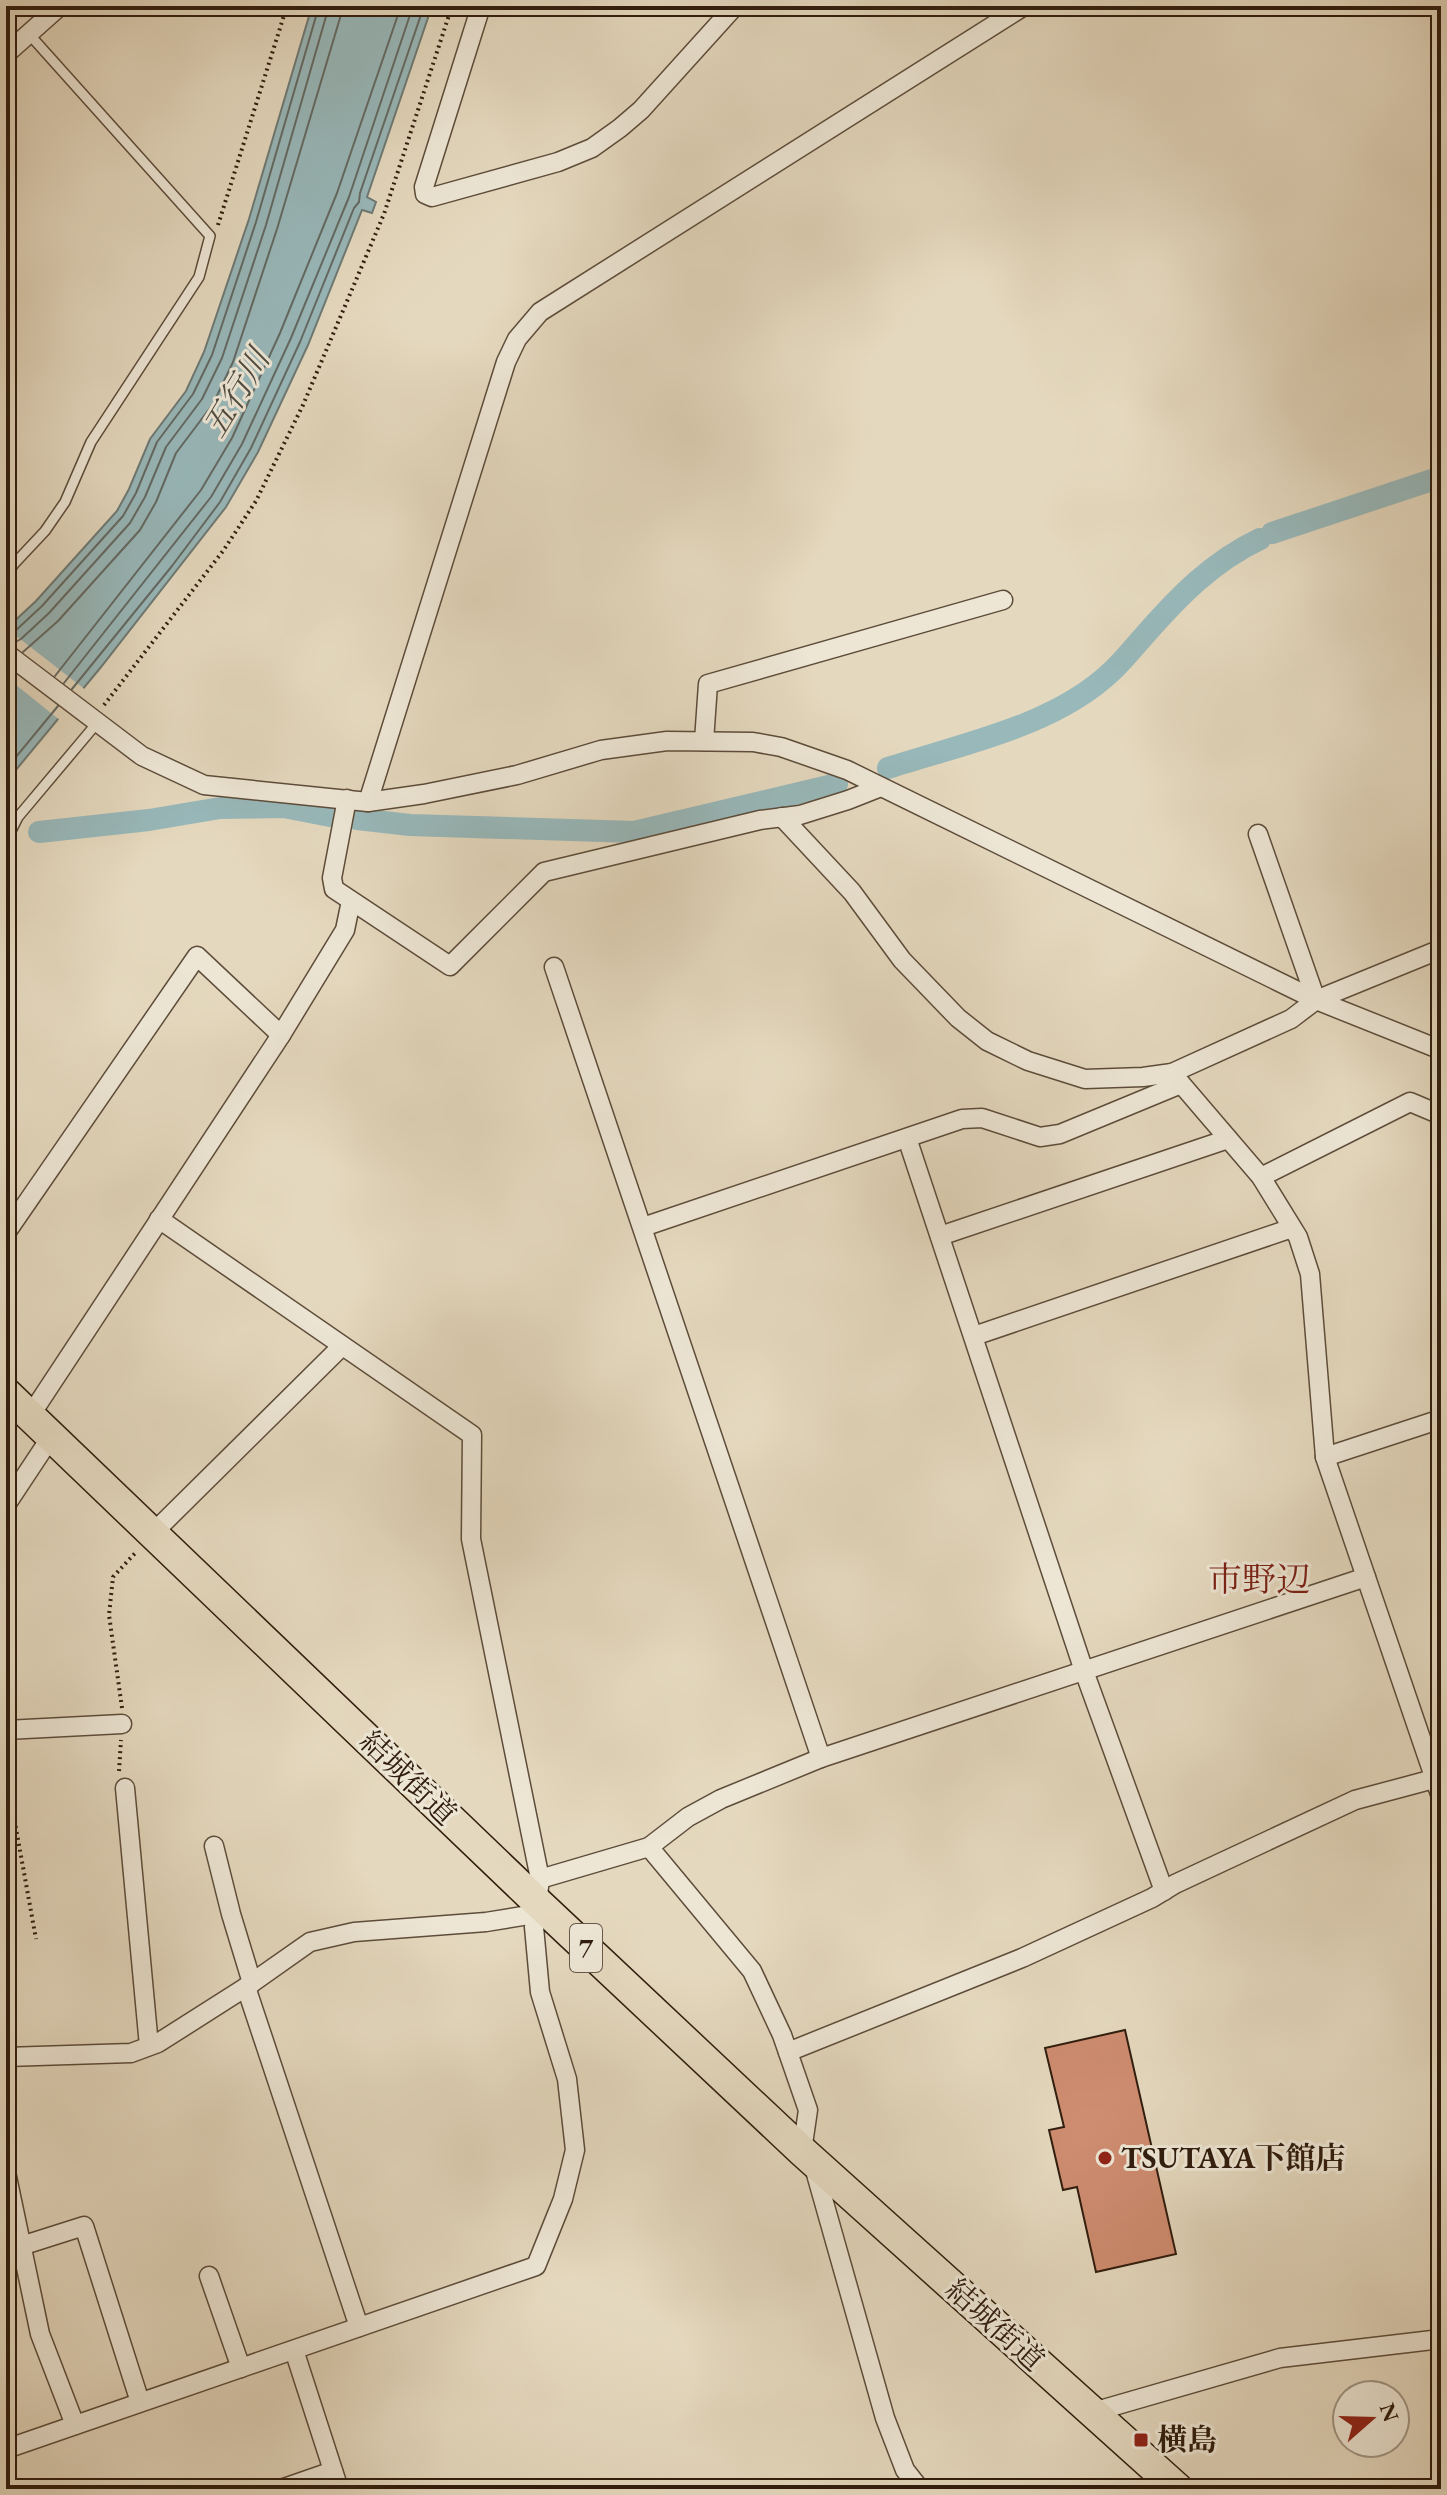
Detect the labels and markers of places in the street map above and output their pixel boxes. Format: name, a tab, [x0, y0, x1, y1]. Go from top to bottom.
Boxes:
place label: TSUTAYA下館店	[1121, 2138, 1345, 2177]
marker: TSUTAYA下館店	[1096, 2149, 1114, 2167]
place label: 横島	[1157, 2420, 1217, 2459]
marker: 横島	[1132, 2431, 1150, 2449]

